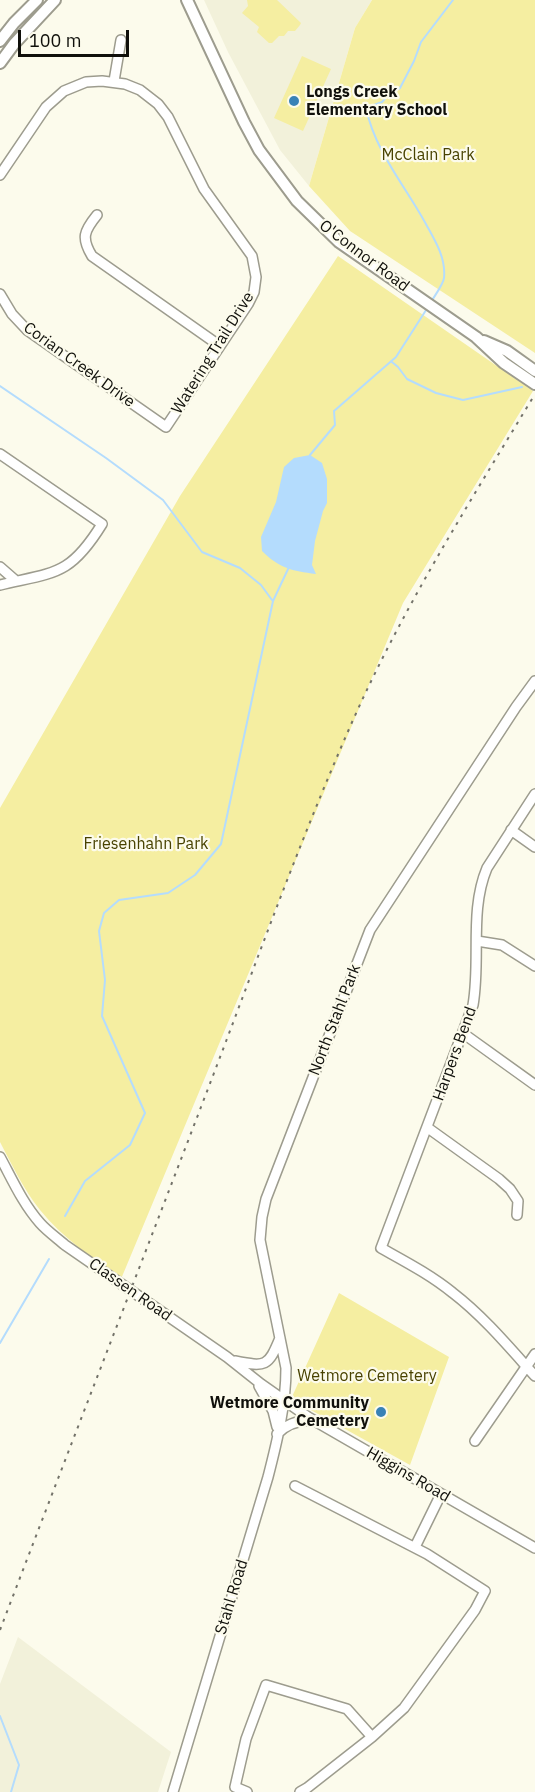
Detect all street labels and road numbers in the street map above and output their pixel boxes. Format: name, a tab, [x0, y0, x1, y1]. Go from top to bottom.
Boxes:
street label: O'Connor Road	[315, 216, 413, 296]
street label: Watering Trail Drive	[168, 288, 258, 418]
street label: Corian Creek Drive	[20, 318, 138, 412]
street label: North Stahl Park	[305, 962, 365, 1078]
street label: Harpers Bend	[429, 1004, 481, 1104]
street label: Classen Road	[85, 1254, 175, 1326]
street label: Higgins Road	[363, 1443, 453, 1507]
street label: Stahl Road	[211, 1557, 253, 1637]

